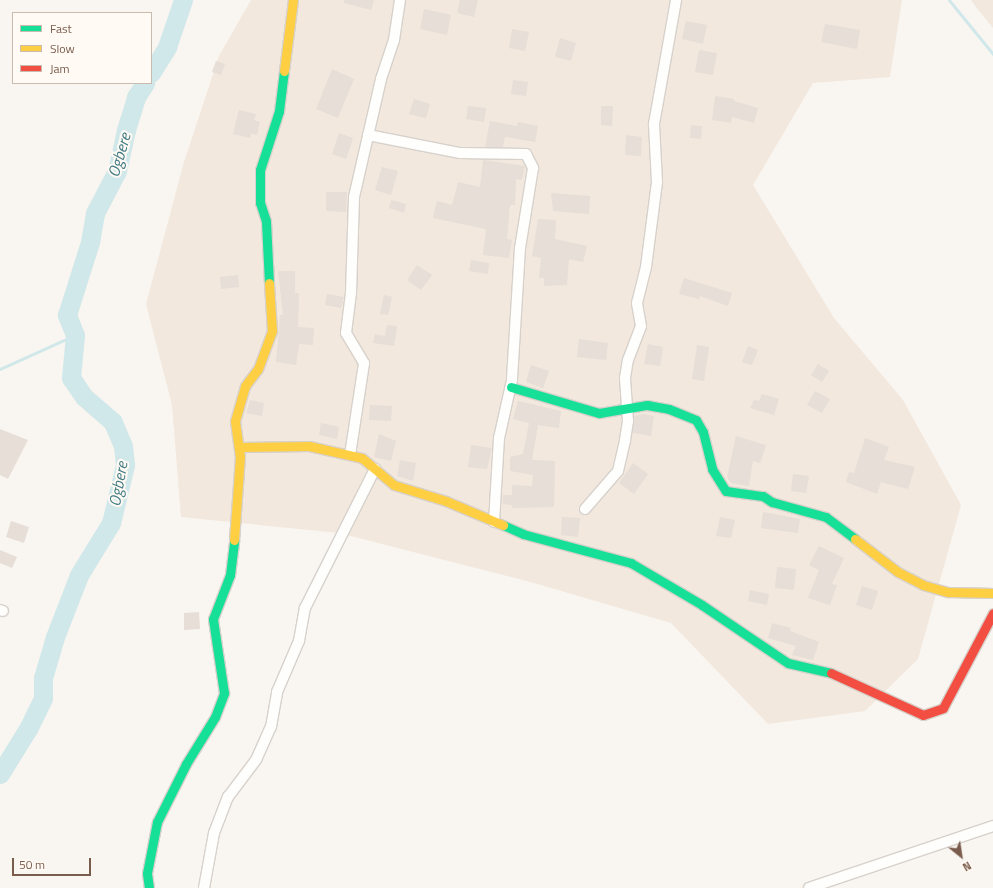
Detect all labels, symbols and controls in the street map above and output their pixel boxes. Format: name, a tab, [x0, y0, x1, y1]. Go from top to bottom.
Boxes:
legend	[12, 12, 152, 84]
text: Fast	[50, 19, 72, 38]
text: Slow	[50, 39, 75, 58]
text: Jam	[50, 59, 70, 78]
water label: Ogbere	[104, 131, 134, 179]
water label: Ogbere	[105, 460, 131, 508]
north arrow	[941, 836, 981, 876]
scale bar	[14, 850, 93, 876]
text: 50 m	[19, 855, 45, 874]
text: N	[960, 858, 974, 875]

